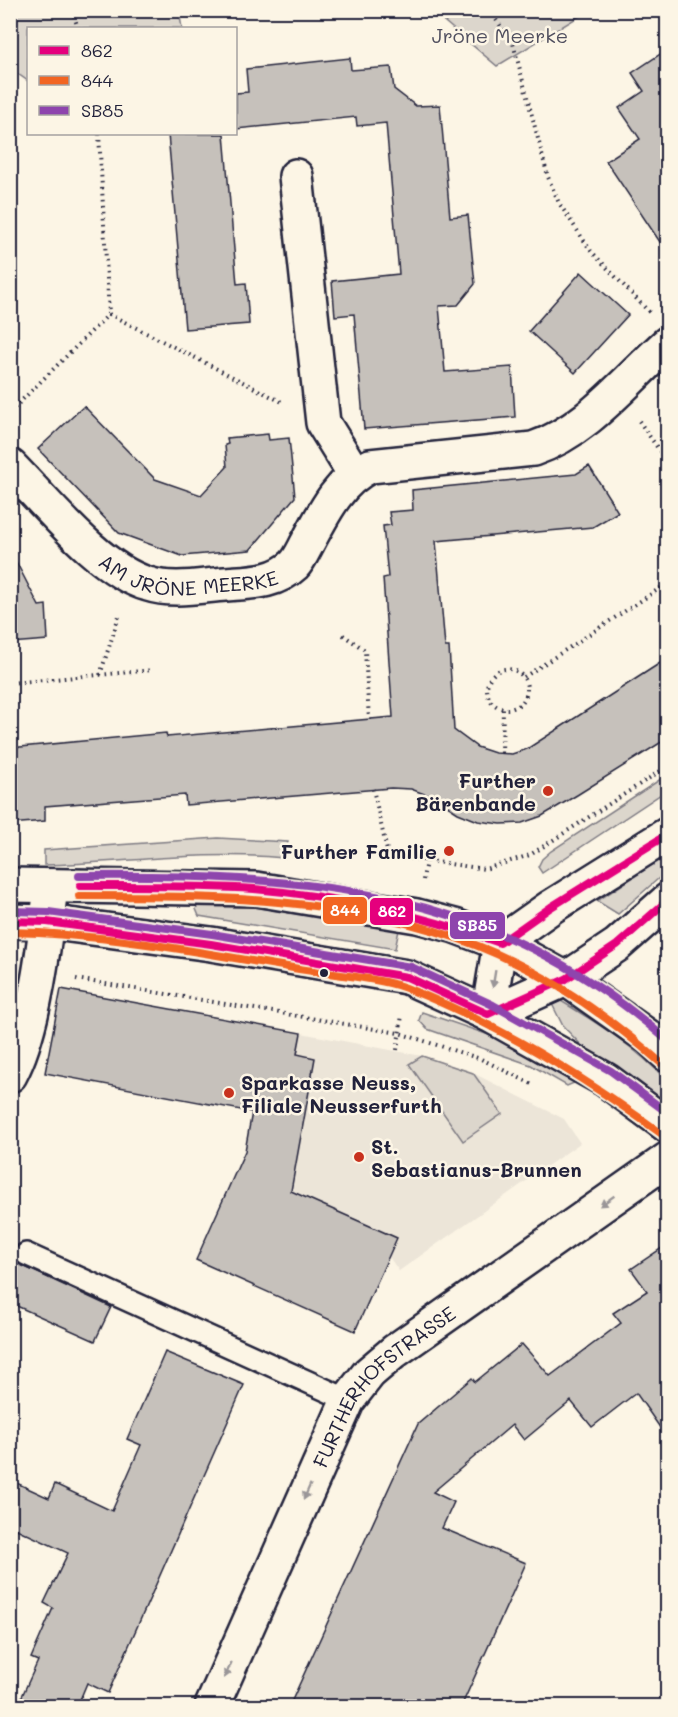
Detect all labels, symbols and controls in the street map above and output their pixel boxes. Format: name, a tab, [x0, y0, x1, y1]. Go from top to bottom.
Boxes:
park label: Jröne Meerke	[432, 22, 568, 48]
legend	[27, 27, 237, 135]
text: 862	[81, 38, 113, 62]
text: 844	[81, 68, 113, 92]
text: SB85	[81, 98, 124, 122]
street label: AM JRÖNE MEERKE	[94, 548, 281, 601]
place label: Further Bärenbande	[415, 767, 536, 816]
marker: Further Bärenbande	[541, 784, 555, 798]
place label: Further Familie	[280, 838, 437, 864]
marker: Further Familie	[442, 844, 456, 858]
line badge: 844	[322, 896, 368, 925]
line badge: 862	[369, 897, 414, 926]
text: 844	[330, 899, 360, 920]
text: 862	[378, 900, 406, 921]
line badge: SB85	[449, 911, 506, 940]
text: SB85	[457, 914, 497, 935]
unlabelled marker	[318, 967, 330, 979]
one-way arrow	[489, 970, 498, 989]
place label: Sparkasse Neuss, Filiale Neusserfurth	[241, 1069, 442, 1118]
marker: Sparkasse Neuss, Filiale Neusserfurth	[222, 1086, 236, 1100]
place label: St. Sebastianus-Brunnen	[371, 1133, 582, 1182]
marker: St. Sebastianus-Brunnen	[352, 1150, 366, 1164]
one-way arrow	[599, 1195, 615, 1206]
street label: FURTHERHOFSTRASSE	[307, 1300, 460, 1472]
one-way arrow	[302, 1483, 311, 1501]
one-way arrow	[223, 1662, 233, 1680]

